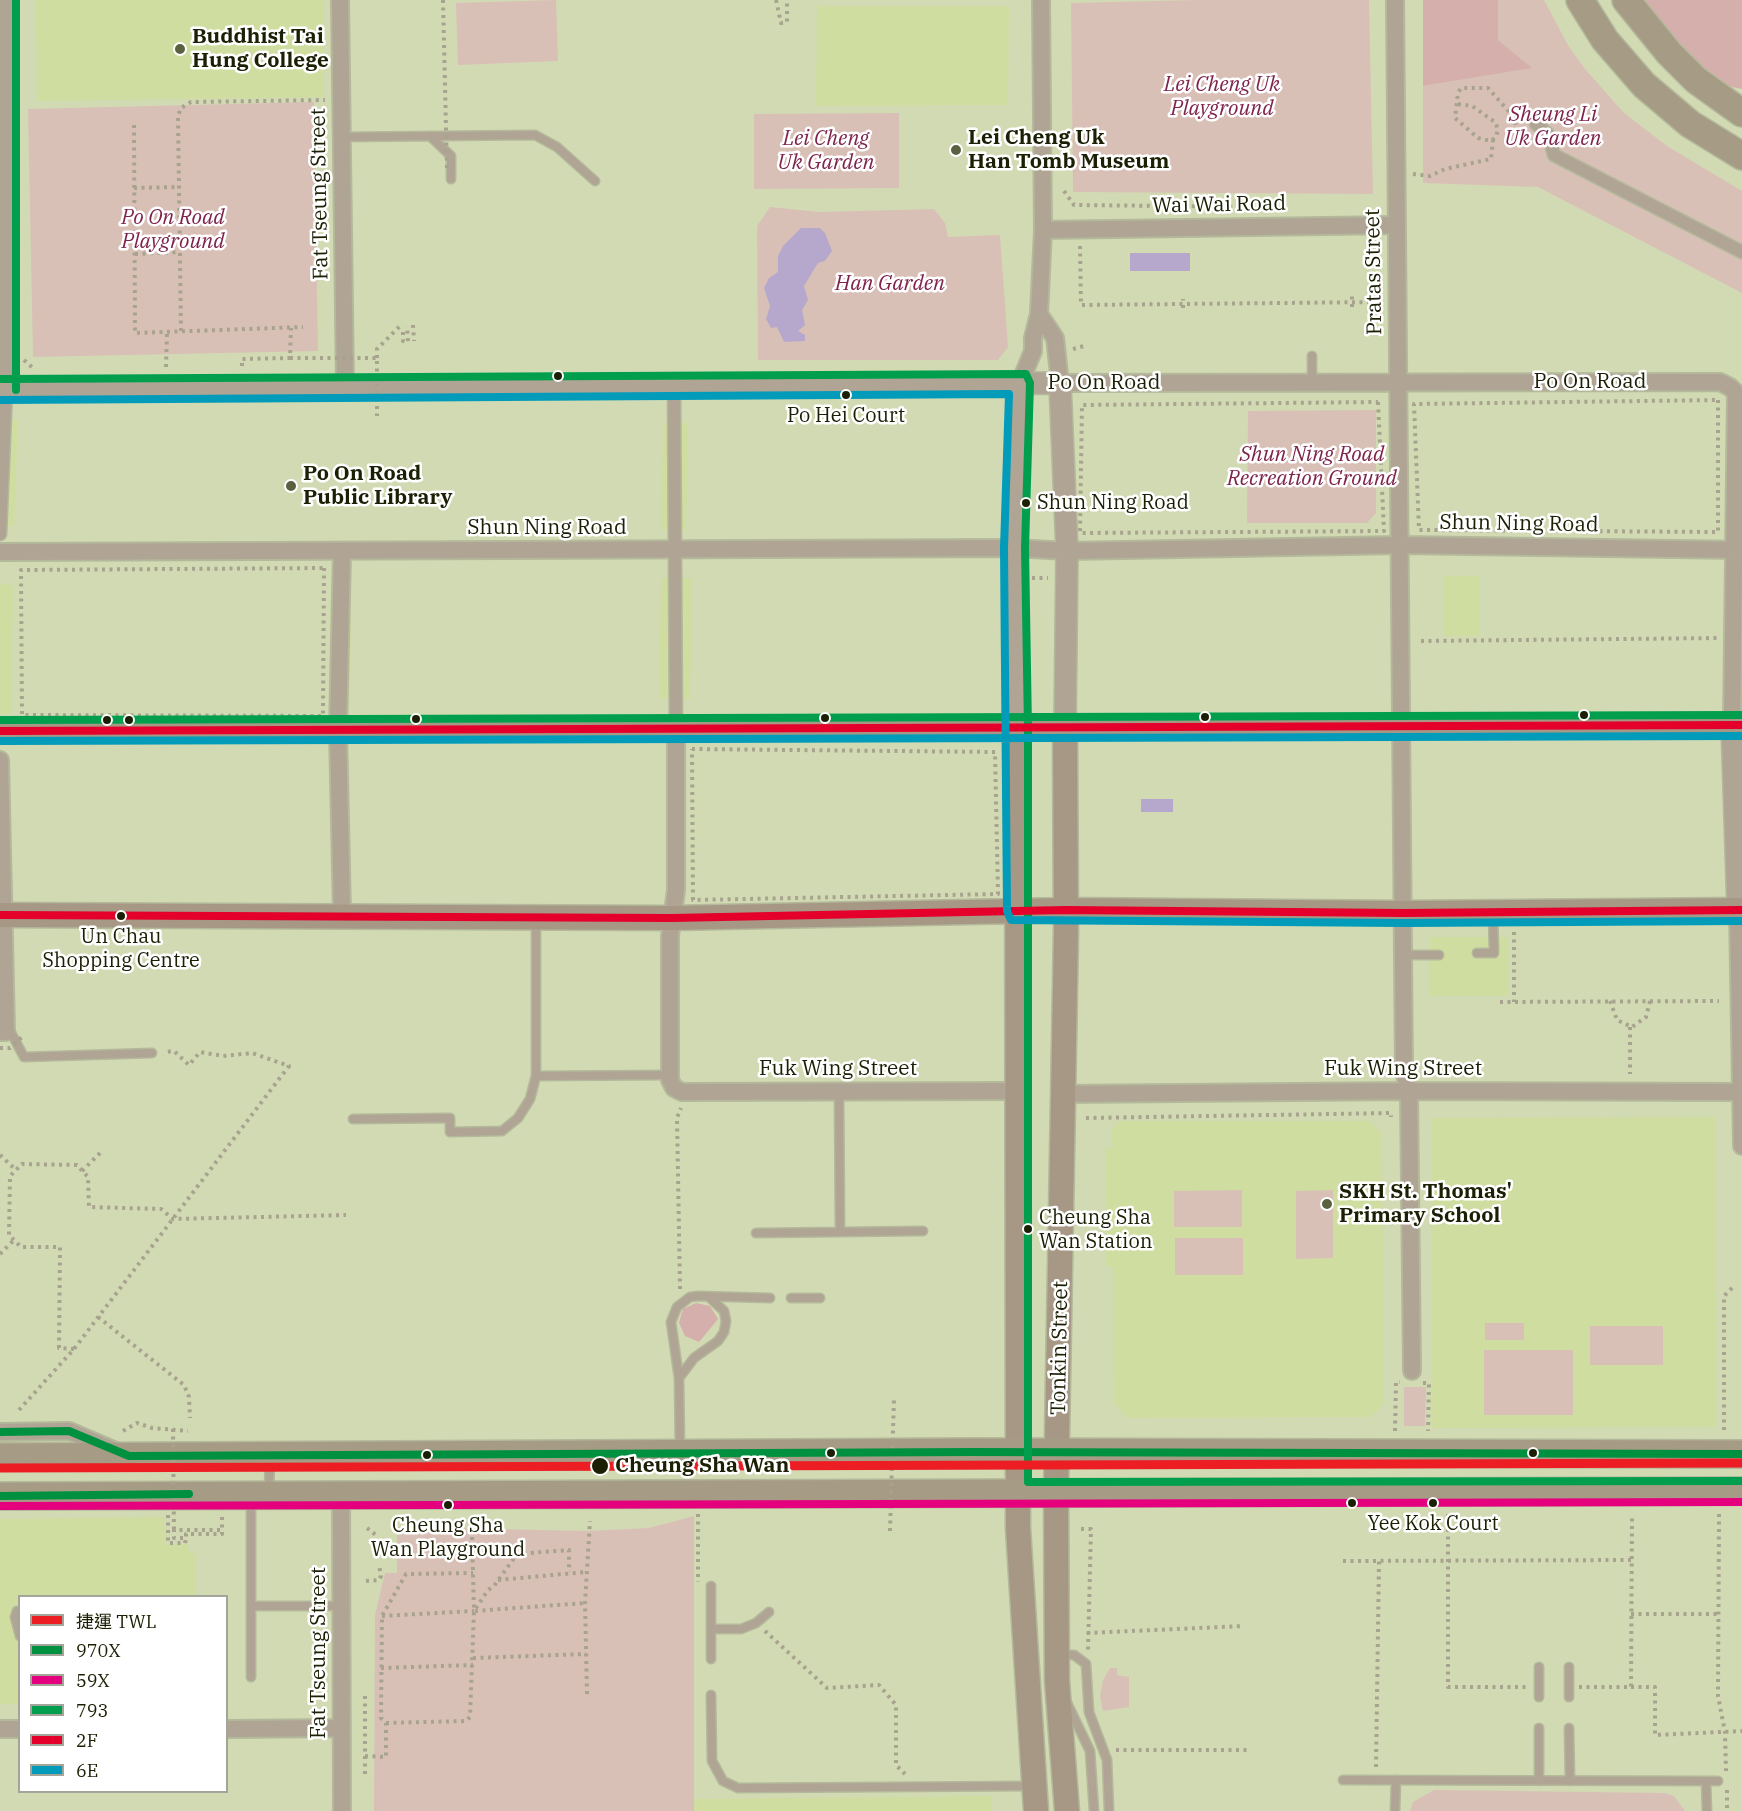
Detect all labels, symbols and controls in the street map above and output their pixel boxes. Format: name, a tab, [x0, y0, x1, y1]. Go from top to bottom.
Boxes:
place label: Buddhist Tai Hung College	[192, 24, 329, 74]
marker: Buddhist Tai Hung College	[173, 42, 187, 56]
park label: Lei Cheng Uk Playground	[1164, 72, 1280, 122]
park label: Sheung Li Uk Garden	[1505, 102, 1601, 152]
street label: Fat Tseung Street	[306, 108, 334, 280]
place label: Lei Cheng Uk Han Tomb Museum	[968, 125, 1169, 175]
park label: Lei Cheng Uk Garden	[778, 126, 874, 176]
marker: Lei Cheng Uk Han Tomb Museum	[949, 143, 963, 157]
street label: Wai Wai Road	[1152, 191, 1286, 219]
park label: Po On Road Playground	[121, 205, 225, 255]
street label: Pratas Street	[1360, 209, 1388, 335]
park label: Han Garden	[835, 271, 945, 297]
street label: Po On Road	[1534, 369, 1646, 395]
unlabelled marker	[552, 370, 564, 382]
street label: Po On Road	[1048, 370, 1160, 396]
marker: Po Hei Court	[840, 389, 852, 401]
place label: Po Hei Court	[787, 404, 905, 428]
park label: Shun Ning Road Recreation Ground	[1227, 442, 1397, 492]
place label: Po On Road Public Library	[303, 461, 453, 511]
marker: Po On Road Public Library	[284, 479, 298, 493]
place label: Shun Ning Road	[1037, 491, 1189, 515]
marker: Shun Ning Road	[1020, 497, 1032, 509]
street label: Shun Ning Road	[1439, 510, 1599, 538]
street label: Shun Ning Road	[467, 515, 627, 541]
unlabelled marker	[1578, 709, 1590, 721]
unlabelled marker	[1199, 711, 1211, 723]
unlabelled marker	[819, 712, 831, 724]
unlabelled marker	[410, 713, 422, 725]
unlabelled marker	[101, 714, 113, 726]
unlabelled marker	[123, 714, 135, 726]
marker: Un Chau Shopping Centre	[115, 910, 127, 922]
place label: Un Chau Shopping Centre	[42, 925, 200, 972]
street label: Fuk Wing Street	[759, 1056, 917, 1082]
street label: Fuk Wing Street	[1324, 1056, 1482, 1082]
place label: SKH St. Thomas' Primary School	[1339, 1179, 1512, 1229]
marker: SKH St. Thomas' Primary School	[1320, 1197, 1334, 1211]
place label: Cheung Sha Wan Station	[1039, 1206, 1152, 1253]
marker: Cheung Sha Wan Station	[1022, 1223, 1034, 1235]
street label: Tonkin Street	[1046, 1281, 1074, 1415]
unlabelled marker	[825, 1447, 837, 1459]
unlabelled marker	[1527, 1447, 1539, 1459]
unlabelled marker	[421, 1449, 433, 1461]
place label: Cheung Sha Wan	[615, 1453, 789, 1479]
marker: Cheung Sha Wan	[590, 1456, 610, 1476]
unlabelled marker	[1346, 1497, 1358, 1509]
marker: Yee Kok Court	[1427, 1497, 1439, 1509]
marker: Cheung Sha Wan Playground	[442, 1499, 454, 1511]
place label: Yee Kok Court	[1367, 1512, 1499, 1536]
place label: Cheung Sha Wan Playground	[371, 1514, 525, 1561]
street label: Fat Tseung Street	[306, 1567, 332, 1739]
legend	[18, 1595, 228, 1793]
text: 捷運 TWL	[76, 1610, 156, 1633]
text: 970X	[76, 1639, 120, 1662]
text: 59X	[76, 1669, 110, 1692]
text: 793	[76, 1699, 108, 1722]
text: 2F	[76, 1729, 98, 1752]
text: 6E	[76, 1759, 98, 1782]

